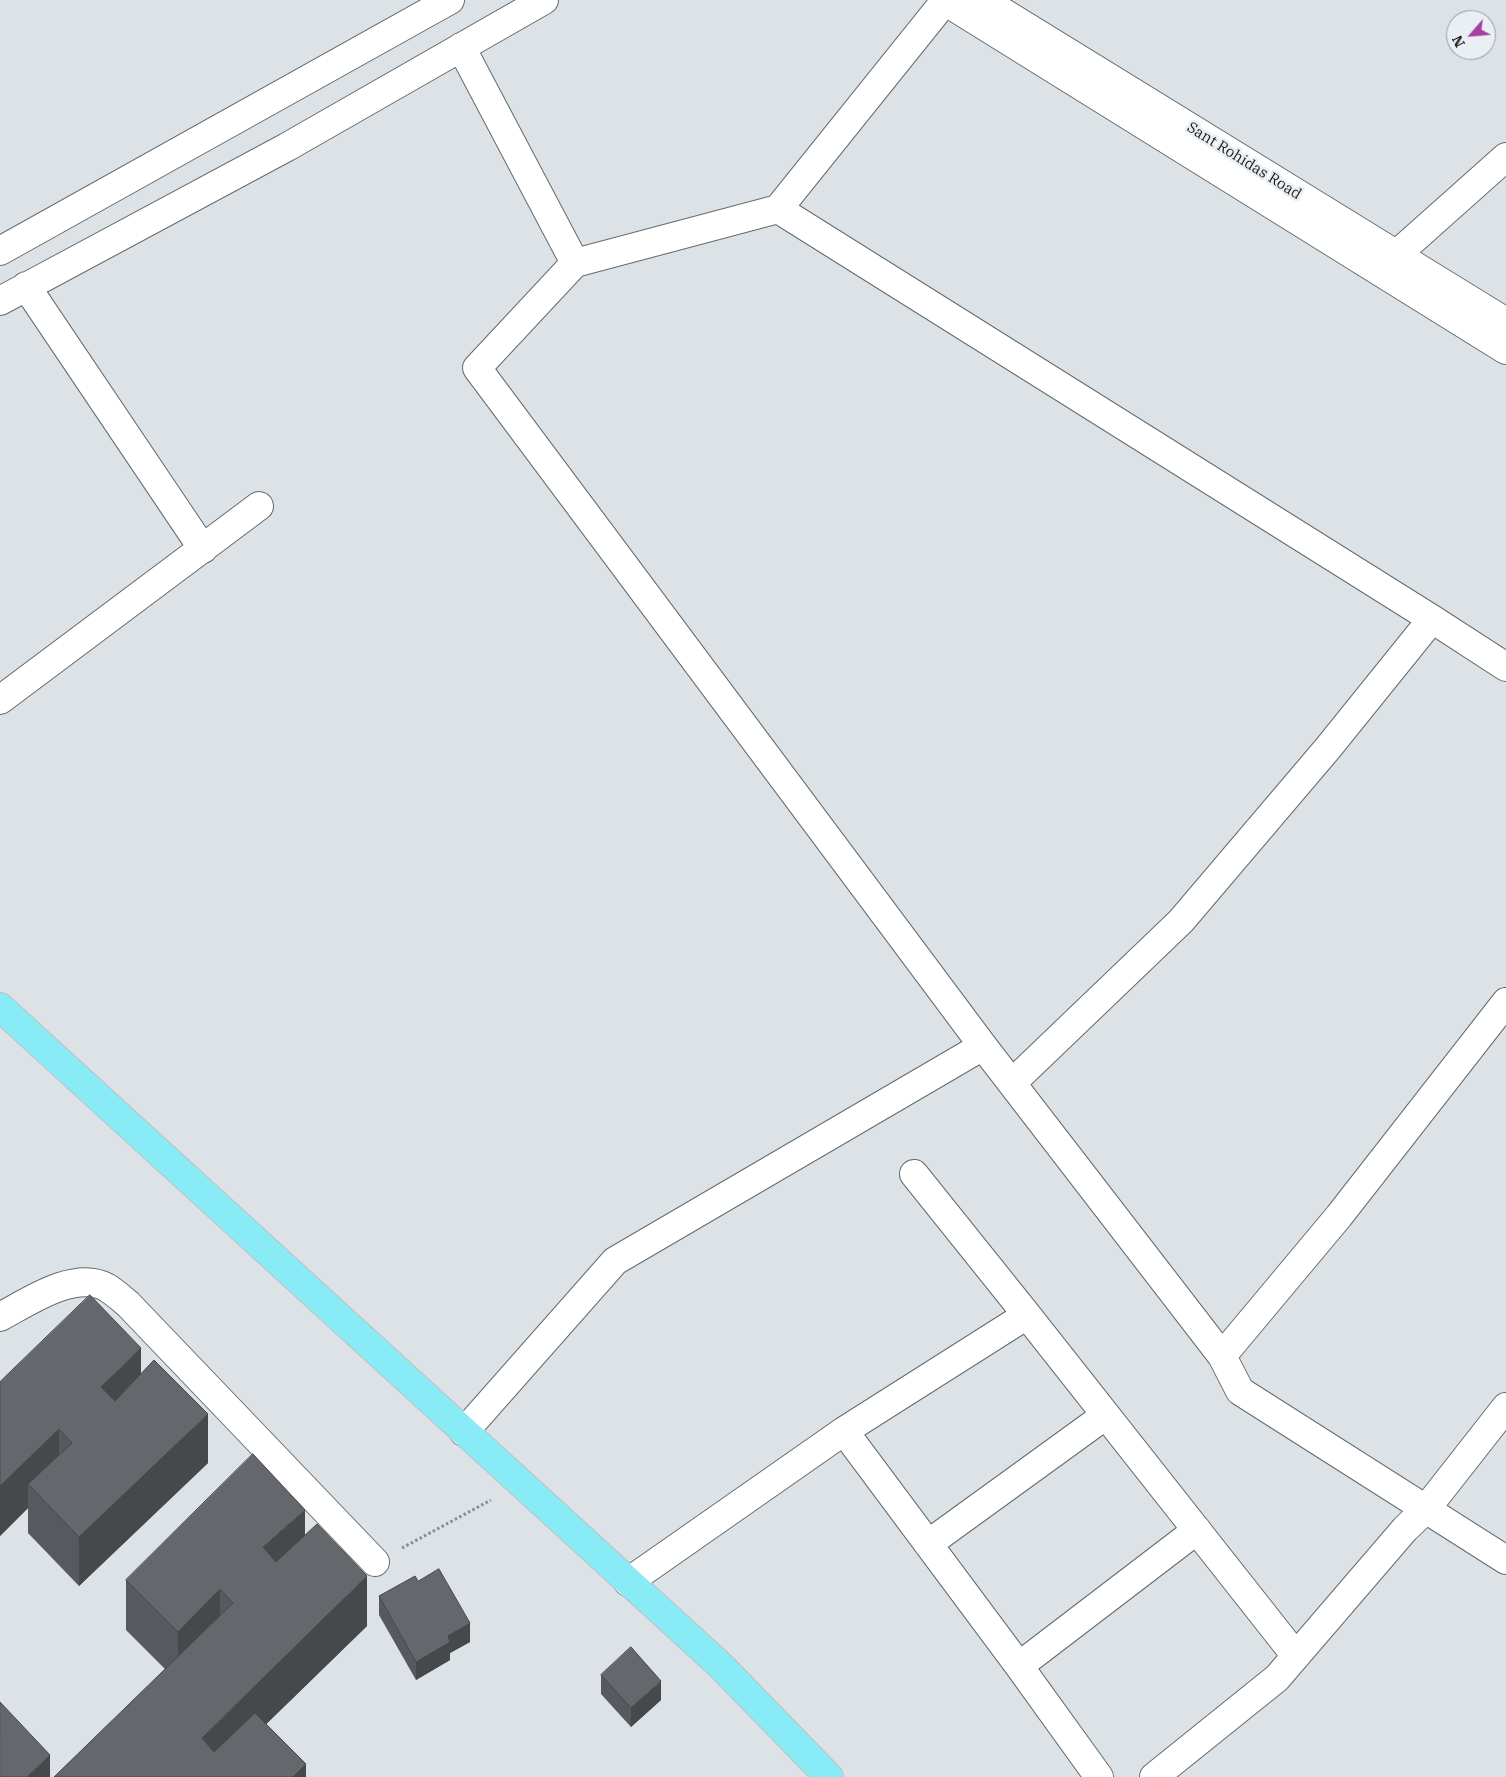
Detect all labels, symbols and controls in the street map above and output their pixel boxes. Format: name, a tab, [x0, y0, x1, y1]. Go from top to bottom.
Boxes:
north arrow	[1446, 10, 1496, 60]
text: N	[1448, 32, 1469, 50]
street label: Sant Rohidas Road	[1183, 118, 1305, 204]

